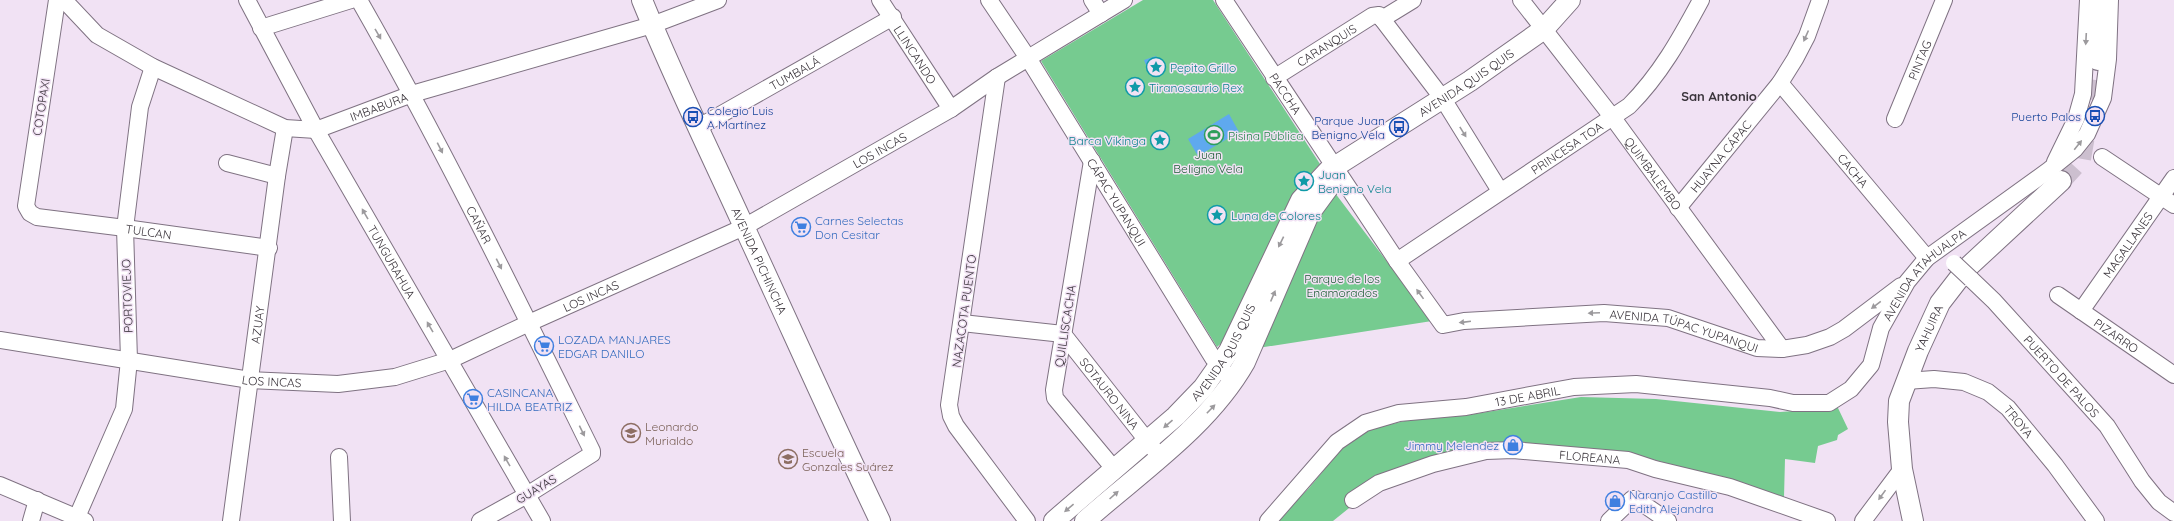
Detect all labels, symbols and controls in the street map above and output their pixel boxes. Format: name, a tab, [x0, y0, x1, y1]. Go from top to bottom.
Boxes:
street label: CARANQUIS	[1294, 20, 1359, 69]
street label: LLINCANDO	[891, 22, 940, 87]
one-way arrow	[375, 28, 382, 40]
one-way arrow	[1803, 31, 1809, 42]
one-way arrow	[2083, 33, 2090, 45]
street label: PINTAG	[1905, 38, 1934, 82]
street label: AVENIDA QUIS QUIS	[1415, 45, 1517, 119]
street label: TUMBALÁ	[767, 52, 822, 93]
place icon: Pepito Grillo	[1145, 56, 1167, 78]
place label: Pepito Grillo	[1170, 60, 1236, 75]
street label: PACCHA	[1267, 70, 1305, 117]
place icon: Tiranosaurio Rex	[1124, 76, 1146, 98]
street label: COTOPAXI	[29, 77, 53, 137]
place label: Tiranosaurio Rex	[1149, 80, 1243, 95]
district label: San Antonio	[1681, 88, 1757, 104]
street label: IMBABURA	[348, 89, 410, 124]
place label: Colegio Luis A Martínez	[707, 103, 774, 132]
bus stop icon: Puerto Palos	[2084, 105, 2106, 127]
bus stop icon: Colegio Luis A Martínez	[682, 106, 704, 128]
place label: Puerto Palos	[2011, 109, 2081, 124]
place label: Parque Juan Benigno Vela	[1311, 113, 1385, 142]
bus stop icon: Parque Juan Benigno Vela	[1388, 116, 1410, 138]
street label: HUAYNA CÁPAC	[1687, 117, 1754, 195]
street label: PRINCESA TOA	[1528, 118, 1606, 177]
sports icon: Pisina Pública	[1203, 124, 1225, 146]
one-way arrow	[1459, 127, 1467, 137]
street label: LOS INCAS	[850, 128, 909, 171]
place label: Pisina Pública	[1228, 128, 1303, 143]
place icon: Barca Vikinga	[1149, 129, 1171, 151]
place label: Barca Vikinga	[1069, 133, 1146, 148]
street label: QUIMBALEMBO	[1622, 134, 1685, 213]
one-way arrow	[2074, 139, 2083, 150]
one-way arrow	[437, 142, 443, 154]
park label: Juan Beligno Vela	[1173, 147, 1243, 176]
street label: CACHA	[1835, 150, 1872, 191]
street label: CÁPAC YUPANQUI	[1084, 155, 1149, 249]
place label: Juan Benigno Vela	[1318, 167, 1392, 196]
place icon: Juan Benigno Vela	[1293, 170, 1315, 192]
street label: CAÑAR	[464, 203, 495, 246]
place icon: Luna de Colores	[1206, 204, 1228, 226]
street label: AVENIDA PICHINCHA	[729, 205, 791, 317]
one-way arrow	[361, 208, 368, 220]
place label: Luna de Colores	[1231, 208, 1321, 223]
street label: MAGALLANES	[2099, 209, 2156, 280]
place label: Carnes Selectas Don Cesitar	[815, 213, 904, 242]
supermarket icon: Carnes Selectas Don Cesitar	[790, 216, 812, 238]
street label: TULCAN	[125, 221, 173, 242]
street label: TUNGURAHUA	[365, 222, 419, 301]
street label: AVENIDA ATAHUALPA	[1879, 225, 1969, 323]
one-way arrow	[1278, 236, 1284, 247]
street label: NAZACOTA PUENTO	[949, 254, 979, 368]
one-way arrow	[496, 258, 502, 270]
street label: PORTOVIEJO	[118, 259, 136, 333]
park label: Parque de los Enamorados	[1304, 271, 1380, 300]
street label: LOS INCAS	[560, 276, 621, 314]
street label: QUILLISCACHA	[1051, 284, 1079, 368]
one-way arrow	[1416, 288, 1424, 299]
one-way arrow	[1271, 290, 1277, 302]
street label: AVENIDA QUIS QUIS	[1187, 301, 1258, 404]
one-way arrow	[1870, 301, 1881, 310]
street label: YAHUIRA	[1911, 302, 1946, 354]
street label: AZUAY	[247, 305, 267, 345]
street label: AVENIDA TÚPAC YUPANQUI	[1609, 306, 1760, 355]
one-way arrow	[1587, 310, 1600, 316]
street label: PIZARRO	[2091, 315, 2142, 356]
one-way arrow	[1459, 318, 1471, 325]
one-way arrow	[426, 321, 433, 333]
place label: LOZADA MANJARES EDGAR DANILO	[558, 332, 671, 361]
street label: PUERTO DE PALOS	[2021, 332, 2103, 420]
supermarket icon: LOZADA MANJARES EDGAR DANILO	[533, 335, 555, 357]
street label: SOTAURO NINA	[1077, 354, 1143, 432]
street label: LOS INCAS	[241, 371, 302, 390]
street label: 13 DE ABRIL	[1494, 382, 1562, 409]
place label: CASINCANA HILDA BEATRIZ	[487, 385, 573, 414]
supermarket icon: CASINCANA HILDA BEATRIZ	[462, 388, 484, 410]
street label: TROYA	[2001, 402, 2037, 441]
one-way arrow	[1206, 404, 1216, 414]
place label: Leonardo Murialdo	[645, 419, 699, 448]
one-way arrow	[1163, 419, 1173, 428]
school or university icon: Leonardo Murialdo	[620, 422, 642, 444]
one-way arrow	[579, 425, 585, 436]
shop icon: Jimmy Melendez	[1502, 434, 1524, 456]
place label: Jimmy Melendez	[1405, 438, 1499, 453]
place label: Escuela Gonzales Suárez	[802, 445, 894, 474]
street label: FLOREANA	[1559, 447, 1621, 467]
school or university icon: Escuela Gonzales Suárez	[777, 448, 799, 470]
one-way arrow	[504, 456, 511, 467]
street label: GUAYAS	[513, 471, 559, 507]
place label: Naranjo Castillo Edith Alejandra	[1629, 487, 1717, 516]
one-way arrow	[1878, 489, 1887, 500]
shop icon: Naranjo Castillo Edith Alejandra	[1604, 490, 1626, 512]
one-way arrow	[1109, 491, 1118, 500]
one-way arrow	[1064, 504, 1075, 513]

